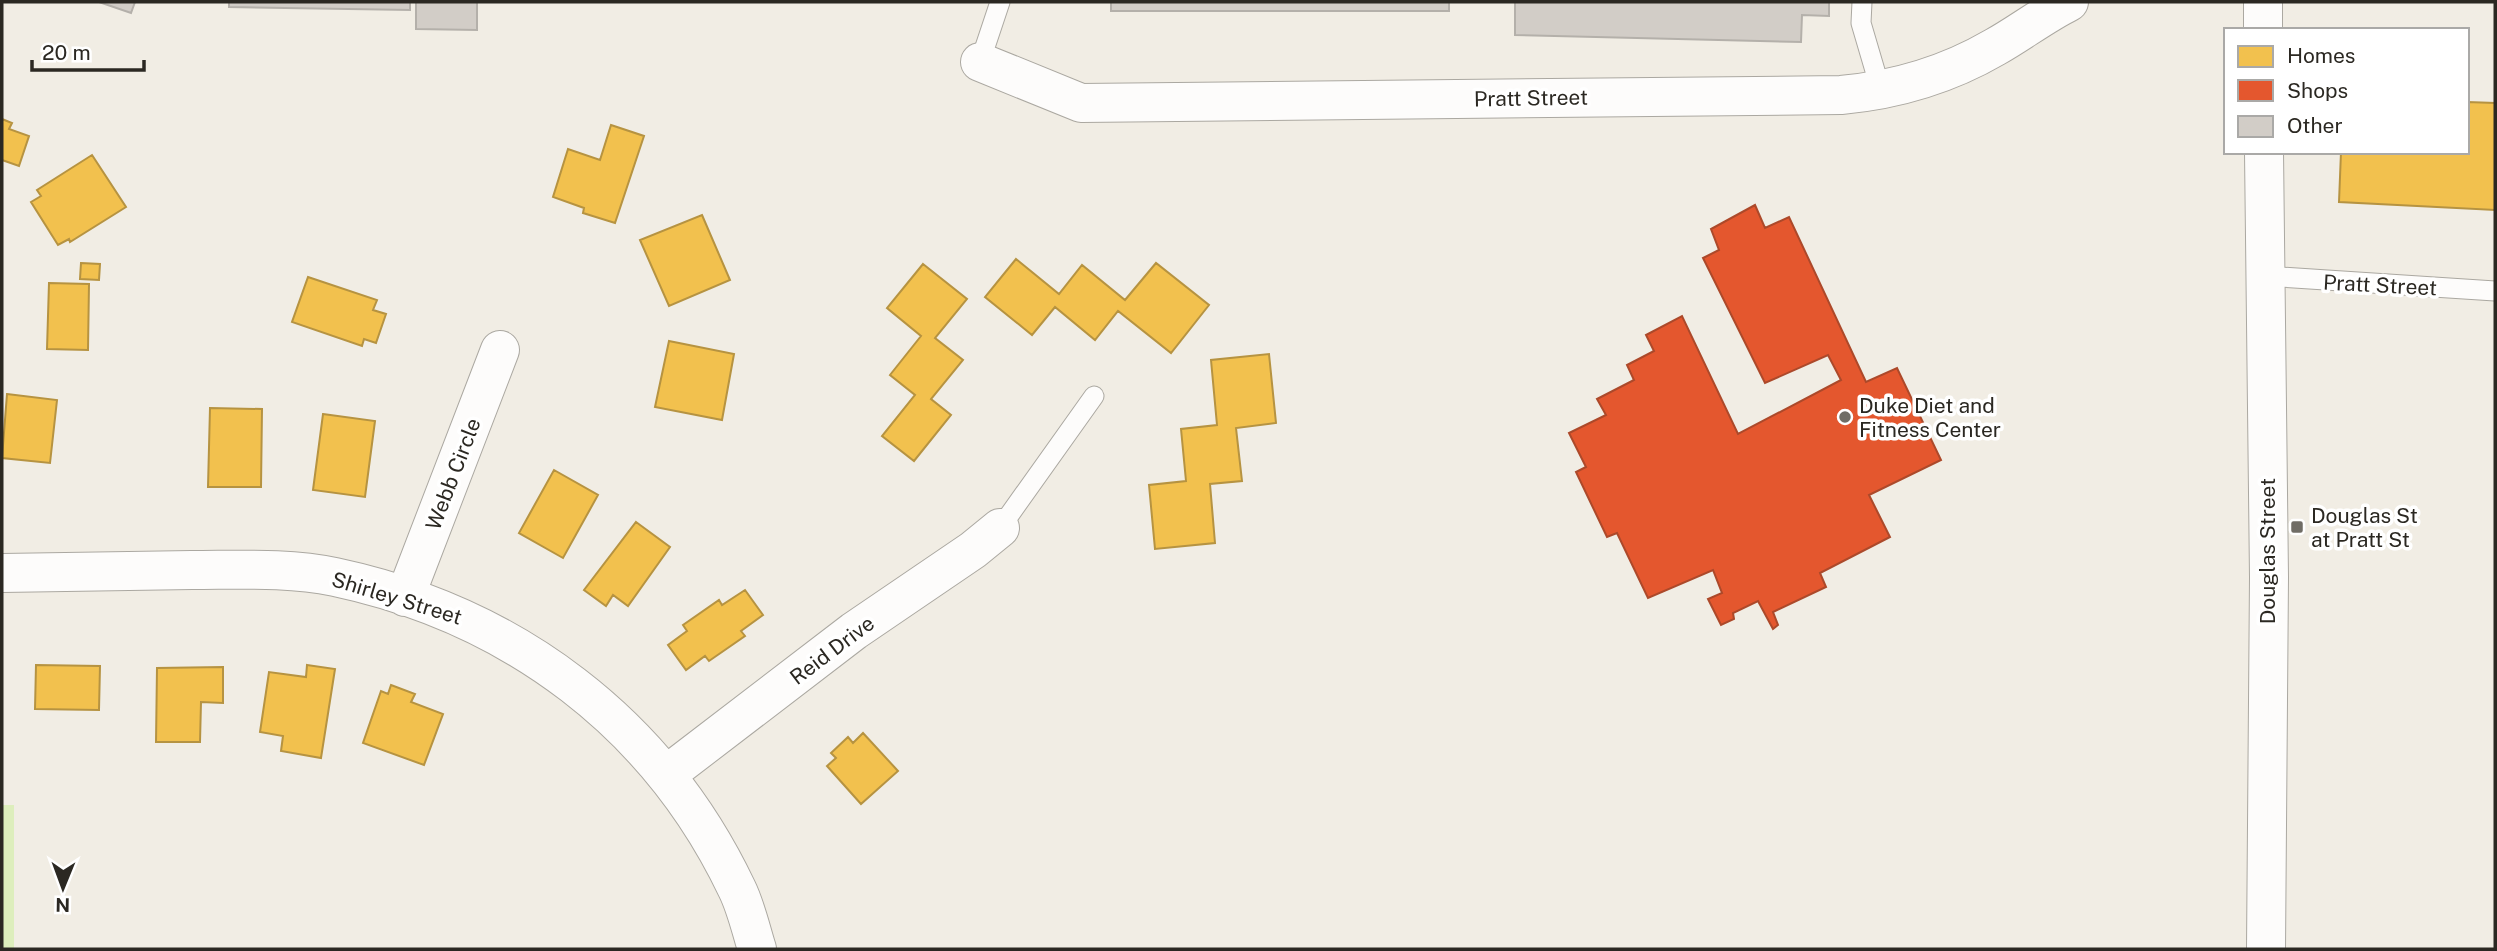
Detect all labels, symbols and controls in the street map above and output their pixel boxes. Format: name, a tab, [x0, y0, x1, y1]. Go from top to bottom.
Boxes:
scale bar	[32, 28, 144, 72]
legend	[2224, 28, 2469, 154]
text: 20 m	[42, 40, 91, 65]
text: Homes	[2287, 43, 2355, 68]
text: Shops	[2287, 78, 2348, 103]
street label: Pratt Street	[1474, 85, 1588, 111]
text: Other	[2287, 113, 2343, 138]
street label: Pratt Street	[2322, 270, 2438, 300]
place label: Duke Diet and Fitness Center	[1859, 393, 2001, 442]
marker: Duke Diet and Fitness Center	[1837, 409, 1853, 425]
street label: Webb Circle	[420, 415, 486, 533]
street label: Douglas Street	[2255, 478, 2280, 624]
place label: Douglas St at Pratt St	[2311, 503, 2418, 552]
marker: Douglas St at Pratt St	[2289, 519, 2305, 535]
street label: Shirley Street	[329, 566, 465, 630]
street label: Reid Drive	[785, 610, 879, 690]
north arrow	[28, 853, 98, 923]
text: N	[55, 894, 70, 916]

